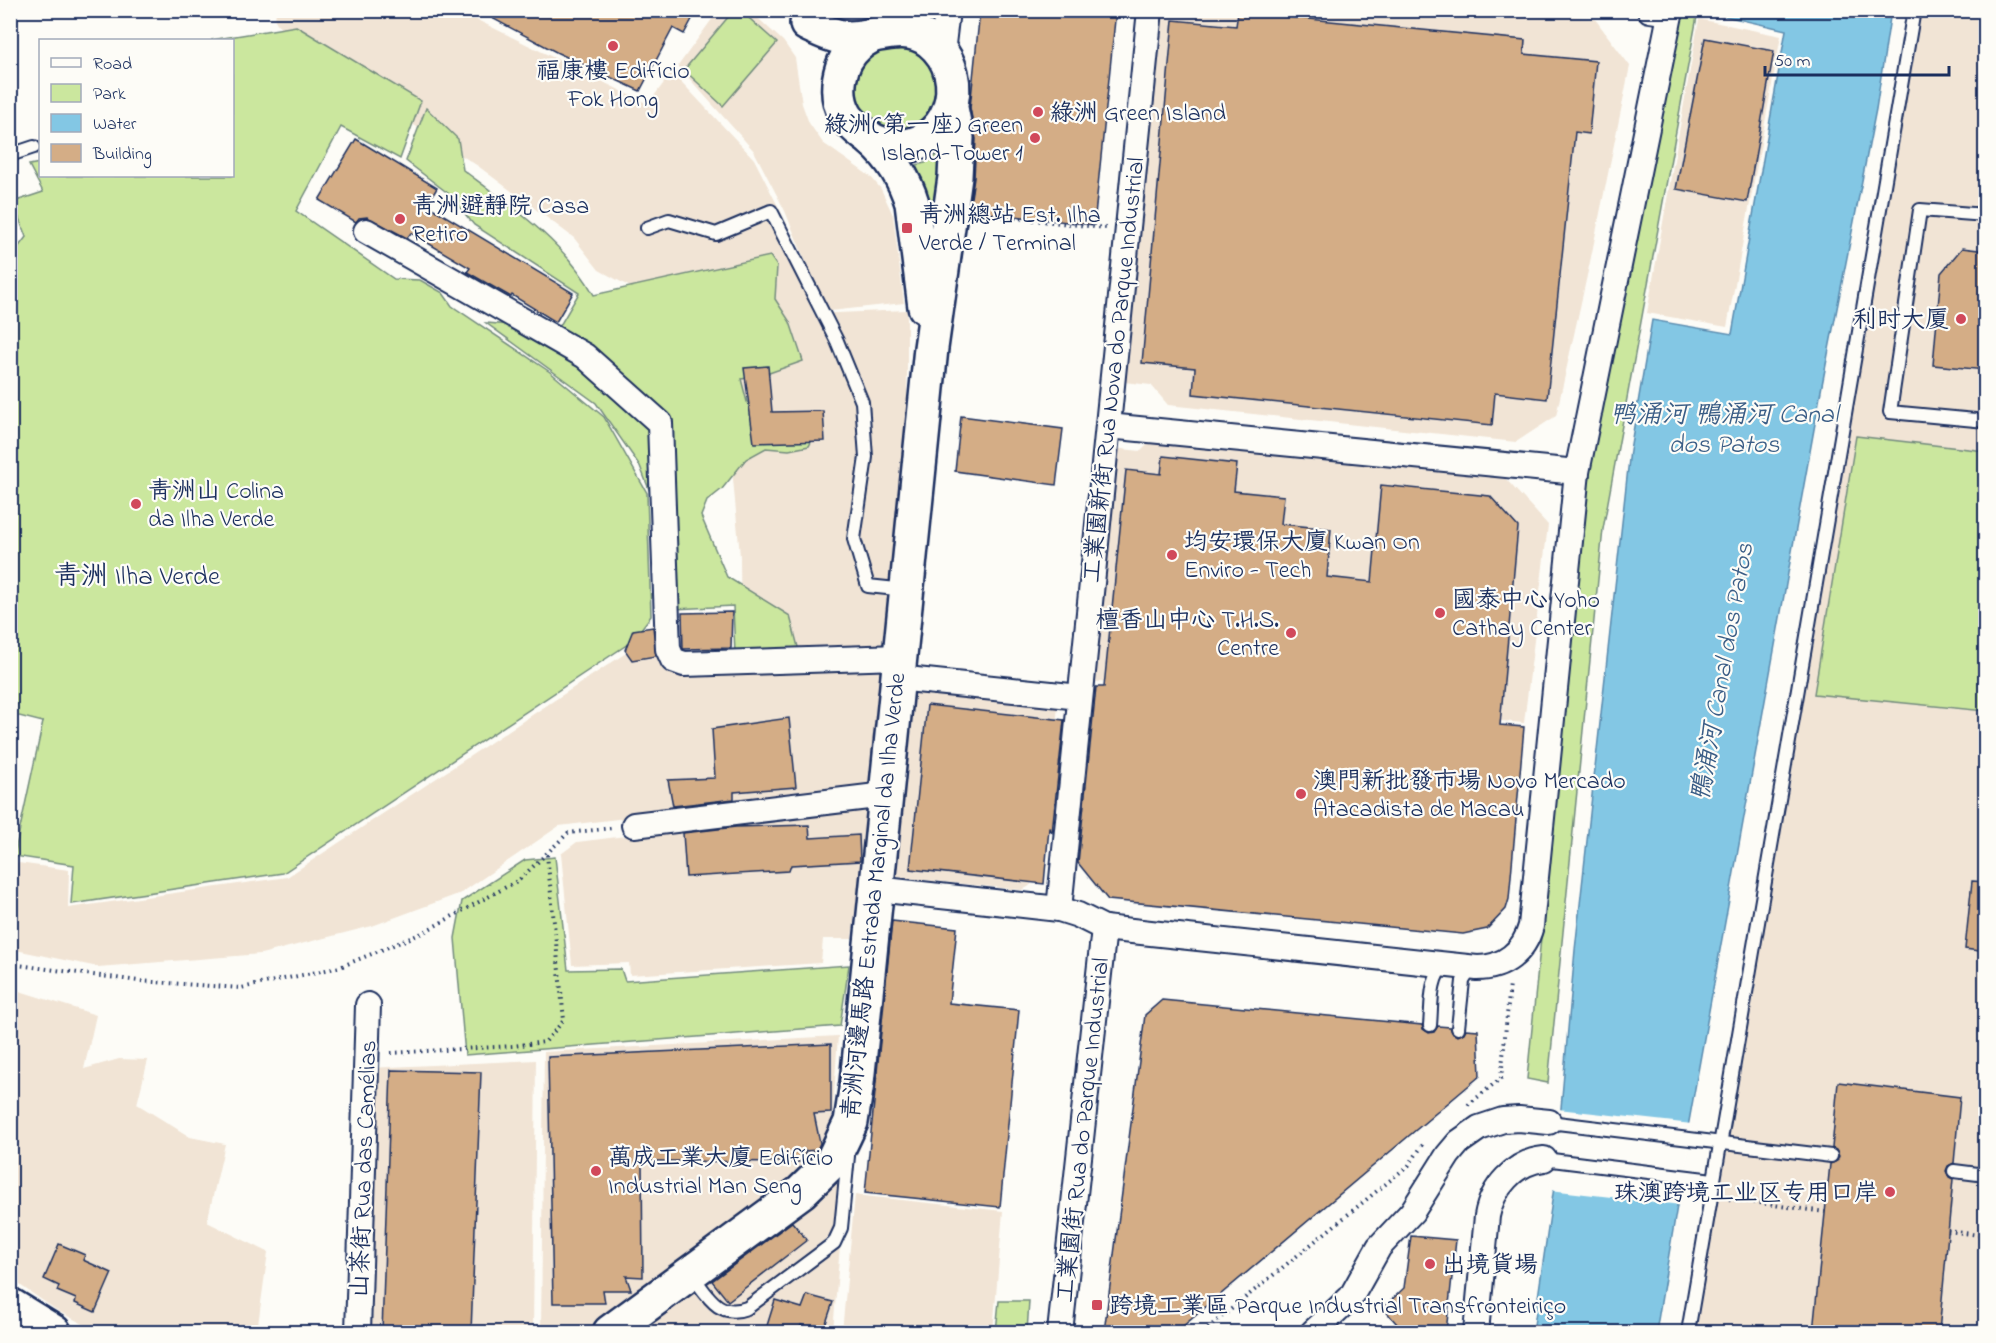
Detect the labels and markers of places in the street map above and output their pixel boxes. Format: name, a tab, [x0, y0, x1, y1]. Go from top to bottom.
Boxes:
marker: 福康樓 Edifício Fok Hong	[606, 39, 620, 53]
place label: 福康樓 Edifício Fok Hong	[536, 55, 690, 118]
place label: 綠洲 Green Island	[1050, 97, 1227, 132]
marker: 綠洲 Green Island	[1031, 105, 1045, 119]
place label: 綠洲(第一座) Green Island-Tower 1	[824, 109, 1023, 172]
marker: 綠洲(第一座) Green Island-Tower 1	[1028, 131, 1042, 145]
place label: 青洲避靜院 Casa Retiro	[412, 190, 589, 253]
place label: 青洲總站 Est. Ilha Verde / Terminal	[918, 199, 1101, 262]
marker: 青洲避靜院 Casa Retiro	[393, 212, 407, 226]
marker: 青洲總站 Est. Ilha Verde / Terminal	[900, 221, 914, 235]
place label: 利时大厦	[1853, 304, 1949, 339]
marker: 利时大厦	[1954, 312, 1968, 326]
place label: 青洲山 Colina da Ilha Verde	[148, 475, 284, 538]
marker: 青洲山 Colina da Ilha Verde	[129, 497, 143, 511]
place label: 均安環保大廈 Kwan On Enviro - Tech	[1184, 526, 1420, 589]
marker: 均安環保大廈 Kwan On Enviro - Tech	[1165, 548, 1179, 562]
place label: 國泰中心 Yoho Cathay Center	[1452, 584, 1600, 648]
place label: 檀香山中心 T.H.S. Centre	[1095, 604, 1279, 667]
marker: 國泰中心 Yoho Cathay Center	[1433, 606, 1447, 620]
marker: 檀香山中心 T.H.S. Centre	[1284, 626, 1298, 640]
place label: 澳門新批發市場 Novo Mercado Atacadista de Macau	[1313, 765, 1626, 828]
marker: 澳門新批發市場 Novo Mercado Atacadista de Macau	[1294, 787, 1308, 801]
place label: 萬成工業大廈 Edifício Industrial Man Seng	[608, 1142, 833, 1205]
marker: 萬成工業大廈 Edifício Industrial Man Seng	[589, 1164, 603, 1178]
place label: 珠澳跨境工业区专用口岸	[1614, 1177, 1878, 1212]
marker: 珠澳跨境工业区专用口岸	[1883, 1185, 1897, 1199]
place label: 出境貨場	[1442, 1249, 1538, 1284]
marker: 出境貨場	[1423, 1257, 1437, 1271]
place label: 跨境工業區 Parque Industrial Transfronteiriço	[1109, 1290, 1566, 1325]
marker: 跨境工業區 Parque Industrial Transfronteiriço	[1090, 1298, 1104, 1312]

